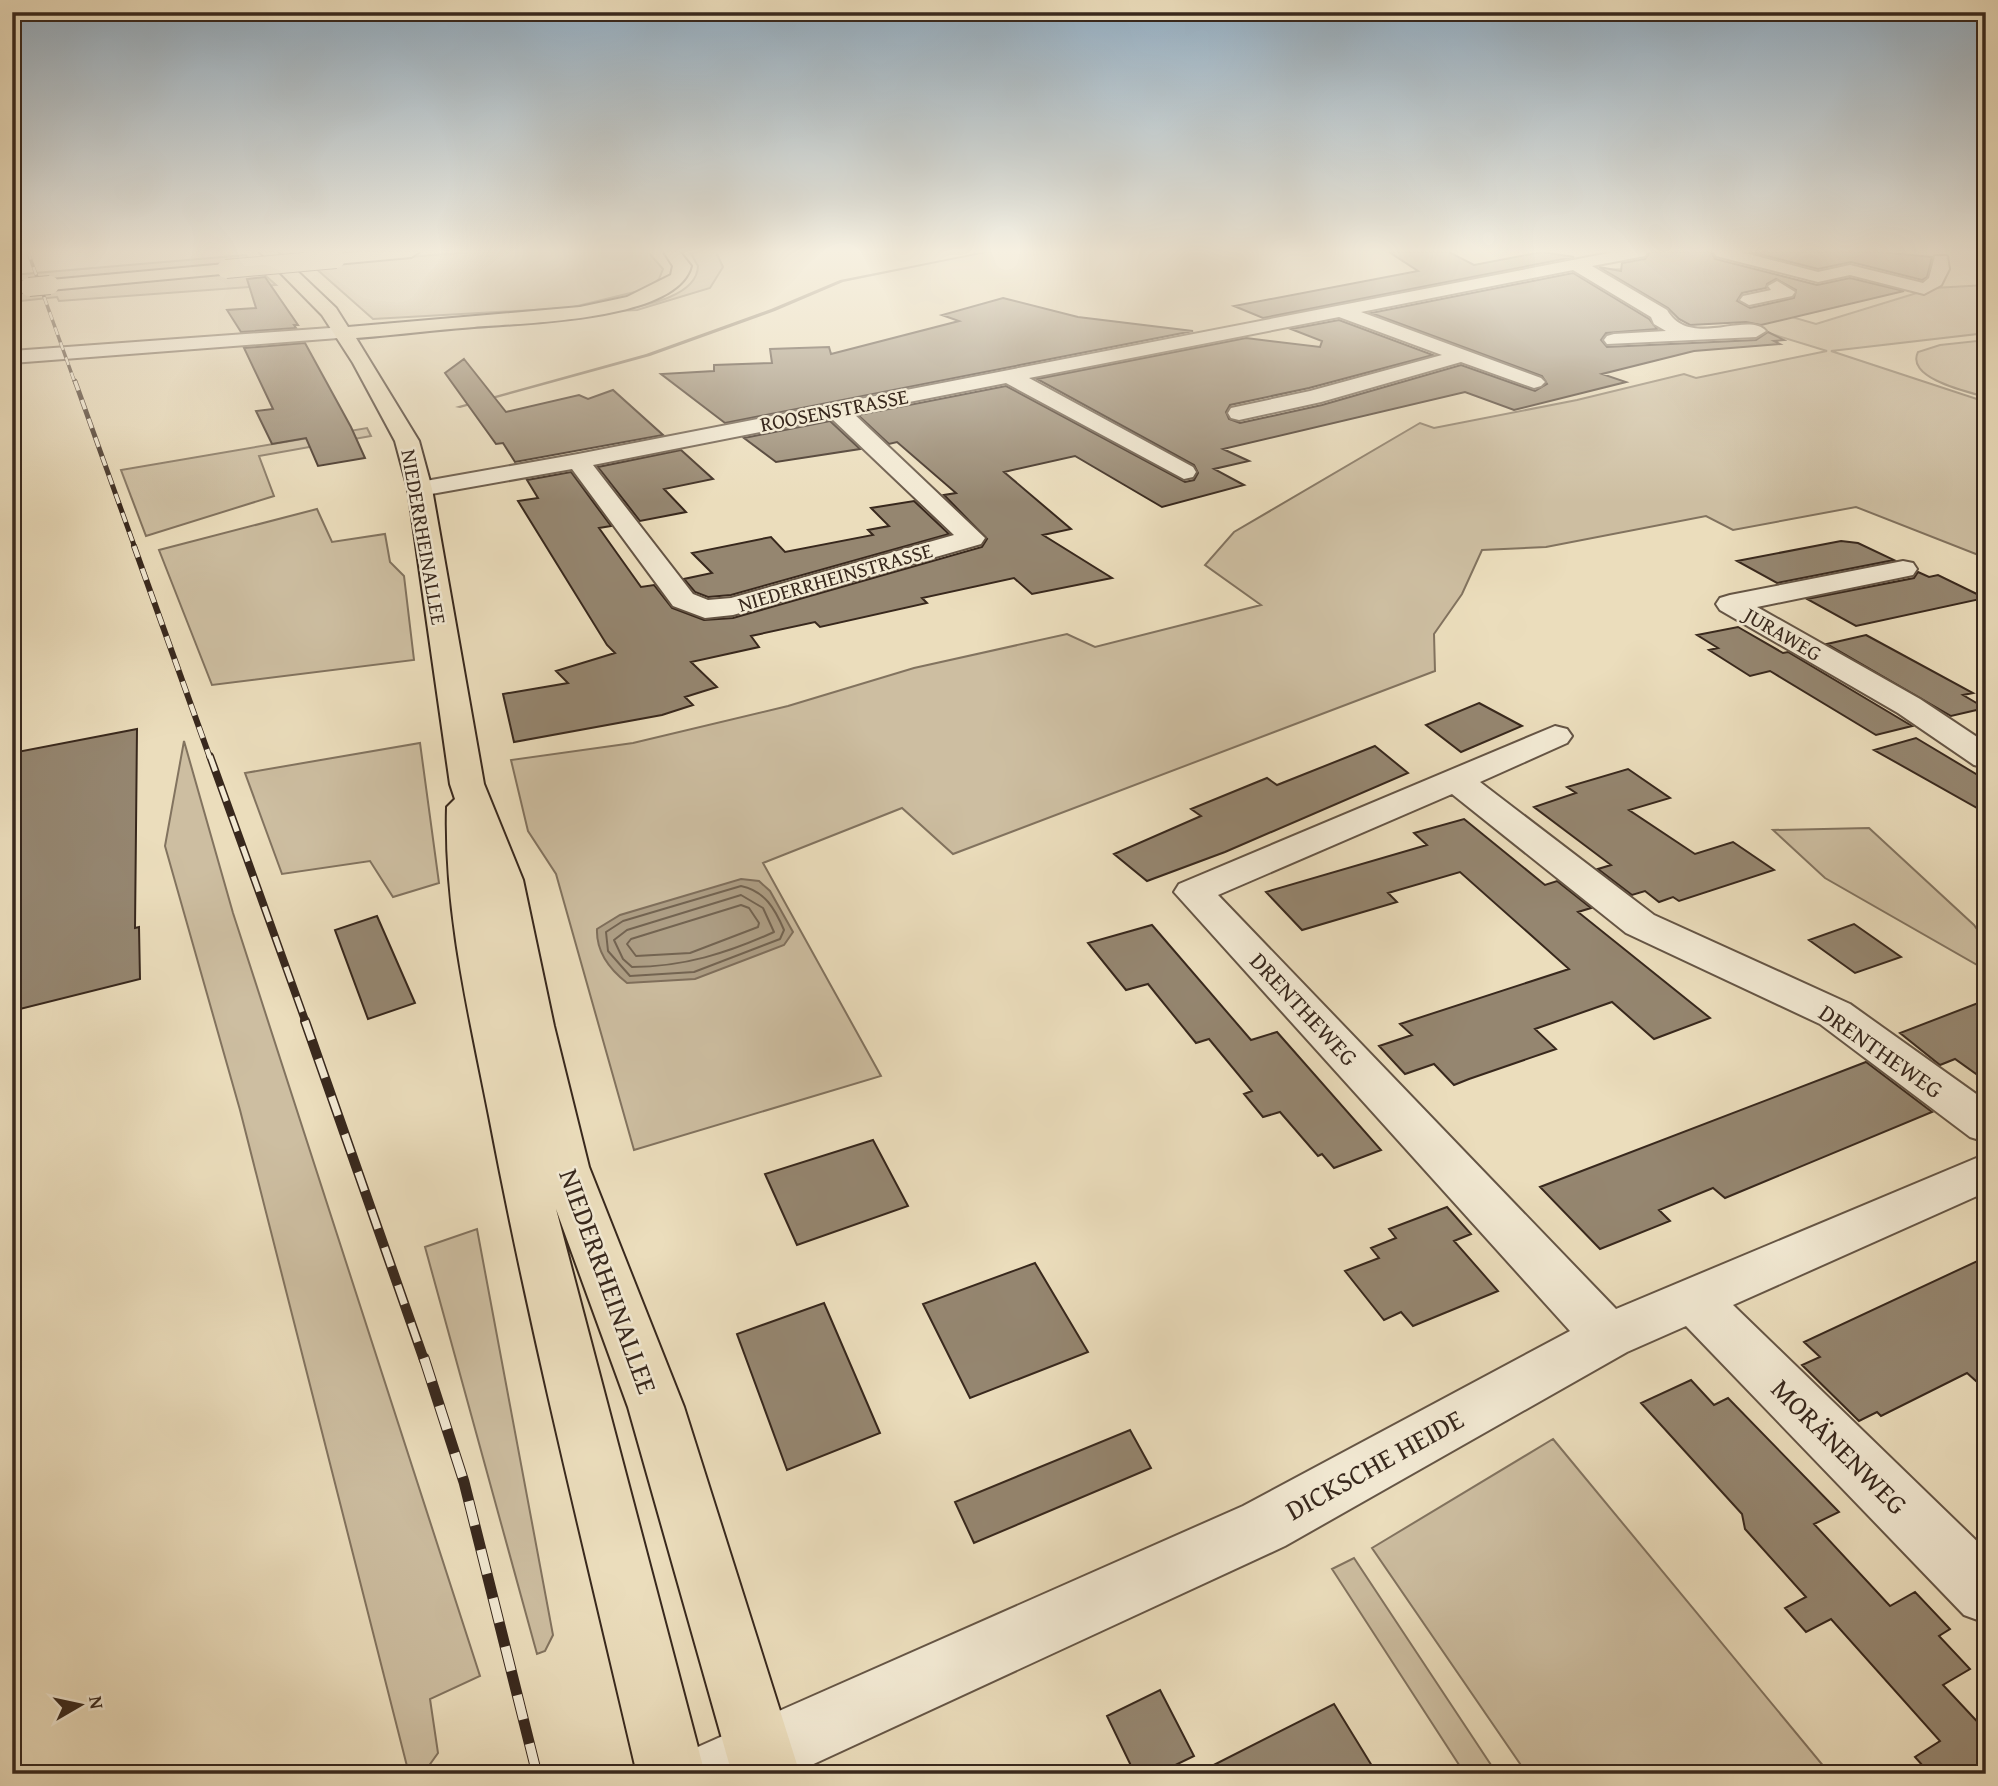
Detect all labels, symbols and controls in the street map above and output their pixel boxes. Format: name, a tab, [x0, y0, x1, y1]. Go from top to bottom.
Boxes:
street label: ROOSENSTRASSE	[757, 380, 911, 440]
street label: NIEDERRHEINALLEE	[393, 447, 455, 627]
street label: NIEDERRHEINSTRASSE	[734, 534, 936, 620]
street label: JURAWEG	[1736, 598, 1828, 669]
street label: DRENTHEWEG	[1242, 944, 1366, 1074]
street label: DRENTHEWEG	[1812, 995, 1950, 1107]
street label: NIEDERRHEINALLEE	[549, 1163, 669, 1399]
street label: MORÄNENWEG	[1762, 1368, 1918, 1524]
street label: DICKSCHE HEIDE	[1278, 1398, 1470, 1530]
north arrow	[46, 1670, 116, 1740]
text: N	[82, 1694, 112, 1711]

